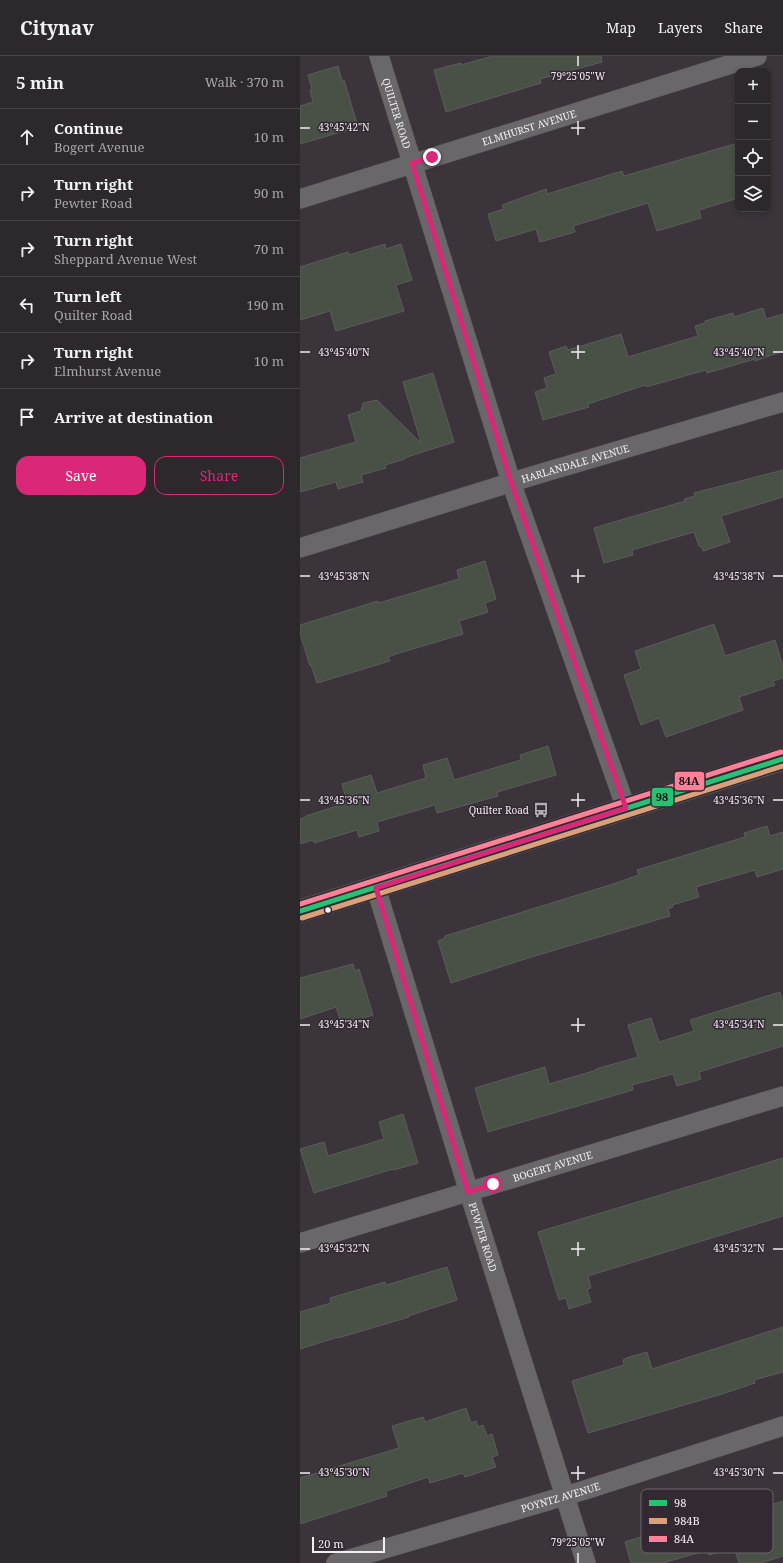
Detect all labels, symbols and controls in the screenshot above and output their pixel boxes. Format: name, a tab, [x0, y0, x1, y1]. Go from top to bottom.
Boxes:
text: Citynav	[20, 15, 94, 41]
text: Map	[606, 18, 636, 37]
text: Layers	[658, 18, 703, 37]
text: Share	[725, 18, 763, 37]
map controls	[735, 68, 771, 212]
button: +	[735, 68, 771, 104]
text: 79°25'05"W	[551, 69, 606, 83]
text: 5 min	[16, 71, 64, 94]
text: Walk · 370 m	[205, 73, 284, 91]
street label: QUILTER ROAD	[379, 76, 414, 150]
button: −	[735, 104, 771, 140]
street label: ELMHURST AVENUE	[480, 106, 578, 149]
text: Continue	[54, 118, 123, 138]
text: 43°45'42"N	[318, 120, 370, 134]
icon: ahead	[16, 126, 38, 148]
text: 10 m	[254, 128, 284, 146]
text: Bogert Avenue	[54, 138, 145, 156]
button: locate	[735, 140, 771, 176]
route end	[423, 148, 441, 166]
text: Turn right	[54, 174, 133, 194]
button: layers	[735, 176, 771, 212]
icon: right	[16, 182, 38, 204]
text: 90 m	[254, 184, 284, 202]
text: Pewter Road	[54, 194, 132, 212]
text: Turn right	[54, 230, 133, 250]
icon: right	[16, 238, 38, 260]
text: 70 m	[254, 240, 284, 258]
text: Sheppard Avenue West	[54, 250, 197, 268]
text: Turn left	[54, 286, 122, 306]
icon: left	[16, 294, 38, 316]
text: 190 m	[247, 296, 284, 314]
text: Quilter Road	[54, 306, 132, 324]
text: Turn right	[54, 342, 133, 362]
text: 43°45'40"N	[318, 345, 370, 359]
text: 43°45'40"N	[713, 345, 765, 359]
icon: right	[16, 350, 38, 372]
text: 10 m	[254, 352, 284, 370]
text: Elmhurst Avenue	[54, 362, 161, 380]
icon: arrive	[16, 406, 38, 428]
text: Arrive at destination	[54, 407, 213, 427]
street label: HARLANDALE AVENUE	[520, 441, 631, 486]
button: Save	[16, 456, 146, 495]
button: Share	[154, 456, 284, 495]
text: 43°45'38"N	[318, 569, 370, 583]
text: 43°45'38"N	[713, 569, 765, 583]
line badge: 84A	[674, 771, 705, 791]
text: 84A	[679, 773, 700, 788]
line badge: 98	[651, 787, 674, 807]
text: 98	[656, 789, 668, 804]
text: 43°45'36"N	[318, 793, 370, 807]
text: 43°45'36"N	[713, 793, 765, 807]
bus stop icon: Quilter Road	[532, 801, 550, 819]
place label: Quilter Road	[469, 803, 529, 817]
unlabelled marker	[323, 905, 333, 915]
text: 43°45'34"N	[318, 1017, 370, 1031]
text: 43°45'34"N	[713, 1017, 765, 1031]
street label: BOGERT AVENUE	[511, 1147, 594, 1185]
route start	[484, 1175, 502, 1193]
street label: PEWTER ROAD	[466, 1200, 501, 1273]
text: 43°45'32"N	[318, 1241, 370, 1255]
text: 43°45'32"N	[713, 1241, 765, 1255]
text: 43°45'30"N	[318, 1465, 370, 1479]
text: 43°45'30"N	[713, 1465, 765, 1479]
street label: POYNTZ AVENUE	[519, 1479, 602, 1515]
legend	[641, 1489, 773, 1553]
text: 98	[674, 1495, 686, 1510]
text: 984B	[674, 1513, 700, 1528]
text: 84A	[674, 1531, 694, 1546]
scale bar	[312, 1535, 385, 1554]
text: 79°25'05"W	[551, 1535, 606, 1549]
text: 20 m	[318, 1536, 344, 1551]

